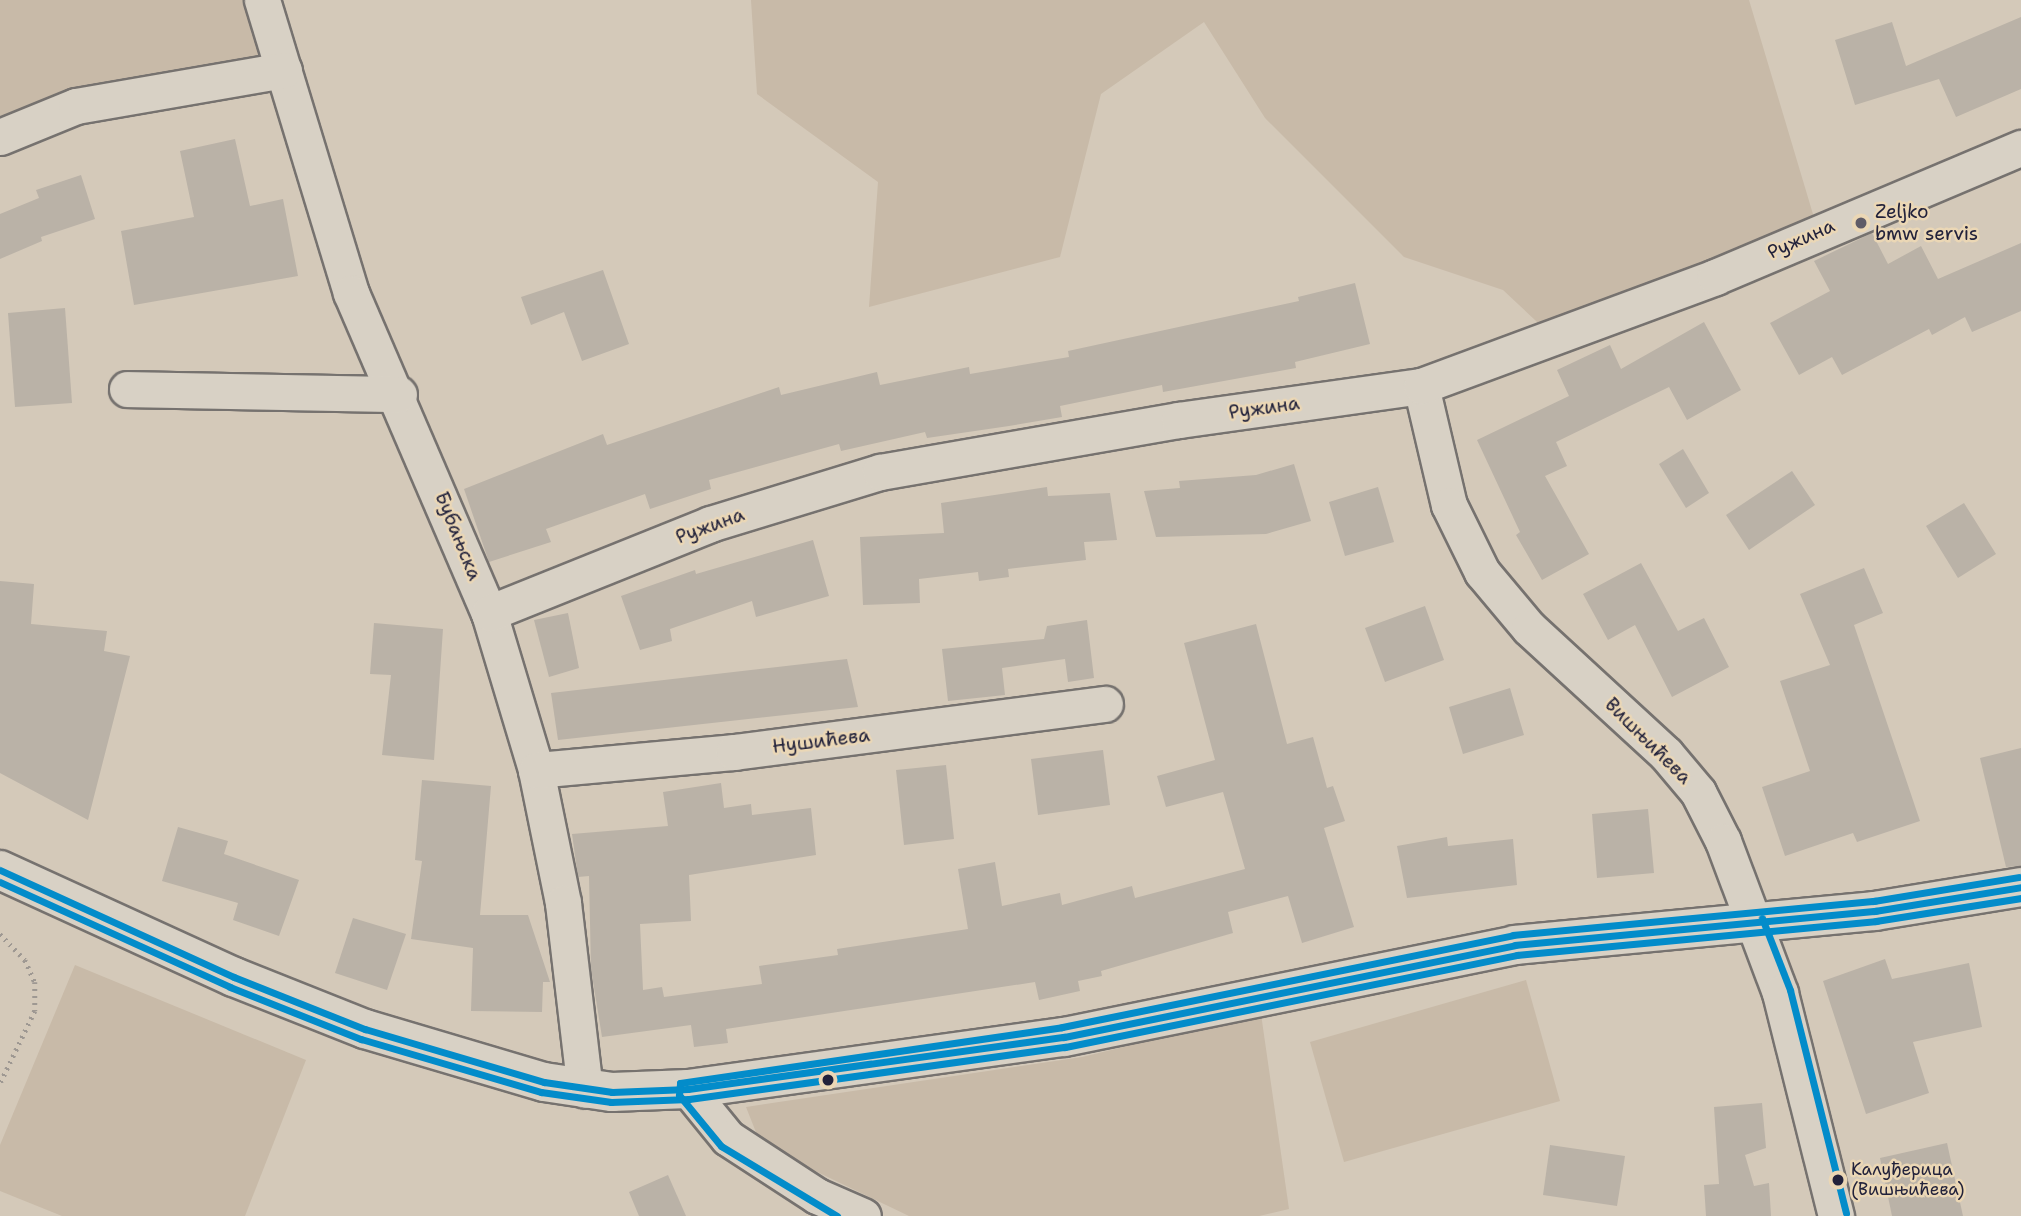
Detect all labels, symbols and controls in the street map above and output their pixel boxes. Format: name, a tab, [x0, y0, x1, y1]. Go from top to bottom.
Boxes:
place label: Zeljko bmw servis	[1875, 201, 1978, 245]
street label: Ружина	[1764, 214, 1838, 264]
marker: Zeljko bmw servis	[1853, 215, 1869, 231]
street label: Ружина	[1227, 392, 1301, 424]
street label: Бубањска	[430, 488, 486, 584]
street label: Ружина	[673, 503, 747, 549]
street label: Вишњићева	[1600, 693, 1696, 789]
street label: Нушићева	[771, 724, 871, 758]
unlabelled marker	[821, 1073, 835, 1087]
place label: Калуђерица (Вишњићева)	[1851, 1160, 1964, 1200]
marker: Калуђерица (Вишњићева)	[1831, 1173, 1845, 1187]

